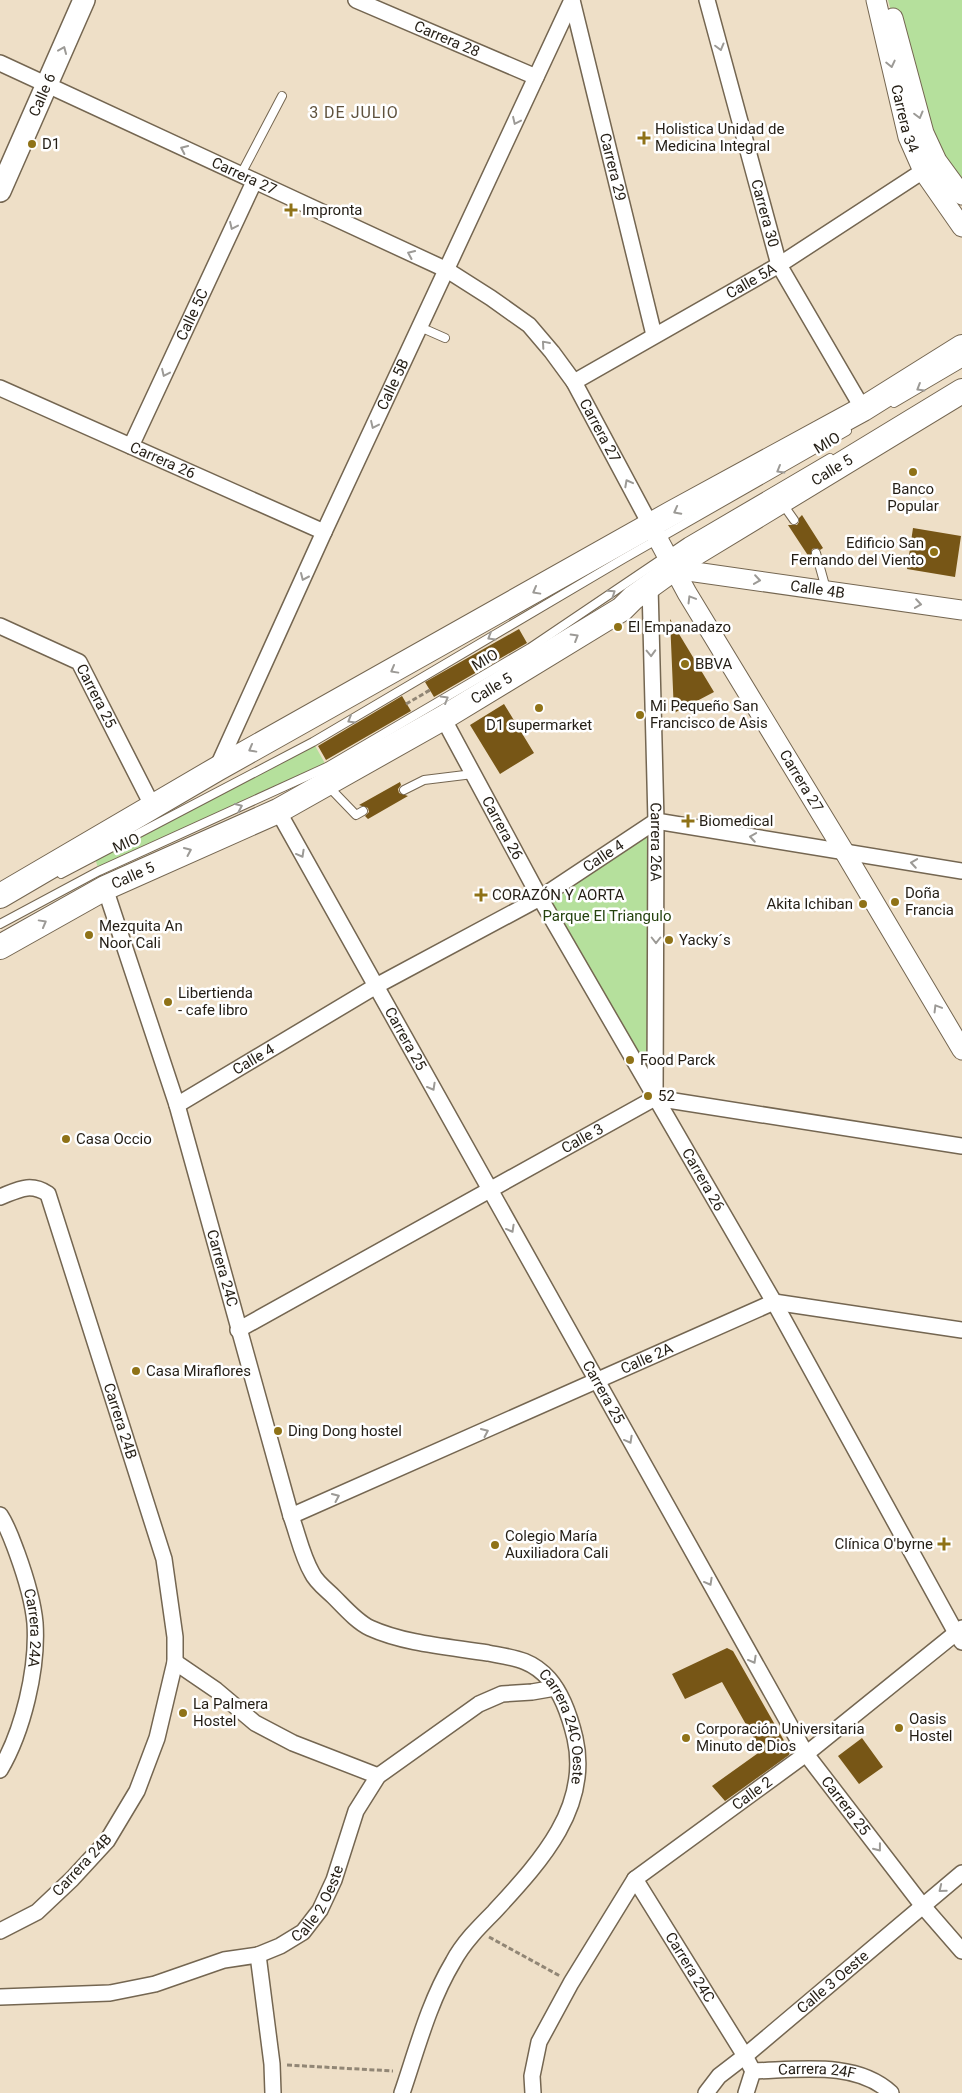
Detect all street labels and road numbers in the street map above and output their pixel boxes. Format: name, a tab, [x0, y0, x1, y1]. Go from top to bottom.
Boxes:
street label: Carrera 28	[412, 17, 483, 61]
street label: Calle 6	[25, 70, 60, 119]
street label: Carrera 34	[887, 83, 923, 156]
street label: Carrera 29	[596, 131, 630, 203]
street label: Carrera 27	[209, 153, 279, 199]
street label: Carrera 30	[747, 177, 783, 249]
street label: Calle 5A	[723, 259, 780, 302]
street label: Calle 5C	[172, 286, 212, 343]
street label: Calle 5B	[373, 356, 413, 413]
street label: Carrera 27	[576, 396, 624, 465]
street label: MIO	[811, 428, 843, 458]
street label: Carrera 26	[127, 438, 198, 483]
street label: Calle 5	[808, 451, 856, 490]
street label: Calle 4B	[789, 577, 846, 602]
street label: MIO	[469, 645, 501, 675]
street label: Carrera 25	[73, 661, 120, 731]
street label: Calle 5	[467, 669, 516, 708]
street label: Carrera 27	[775, 747, 827, 815]
street label: Carrera 26	[478, 793, 527, 863]
street label: Carrera 26A	[647, 802, 665, 882]
street label: MIO	[110, 829, 142, 857]
street label: Calle 4	[579, 836, 628, 876]
street label: Calle 5	[109, 858, 157, 893]
street label: Carrera 25	[381, 1004, 430, 1073]
street label: Calle 4	[229, 1040, 278, 1079]
street label: Calle 3	[558, 1120, 607, 1157]
street label: Carrera 26	[678, 1145, 728, 1214]
street label: Carrera 24C	[203, 1228, 242, 1309]
street label: Calle 2A	[618, 1339, 676, 1378]
street label: Carrera 25	[579, 1357, 628, 1427]
street label: Carrera 24B	[100, 1381, 141, 1461]
street label: Carrera 24A	[20, 1587, 44, 1669]
street label: Carrera 24C Oeste	[535, 1665, 587, 1786]
street label: Calle 2	[728, 1773, 776, 1814]
street label: Carrera 25	[817, 1773, 874, 1839]
street label: Carrera 24B	[49, 1830, 115, 1900]
street label: Calle 2 Oeste	[288, 1863, 347, 1946]
street label: Carrera 24C	[661, 1929, 719, 2006]
street label: Calle 3 Oeste	[793, 1947, 872, 2017]
street label: Carrera 24F	[778, 2060, 858, 2083]

